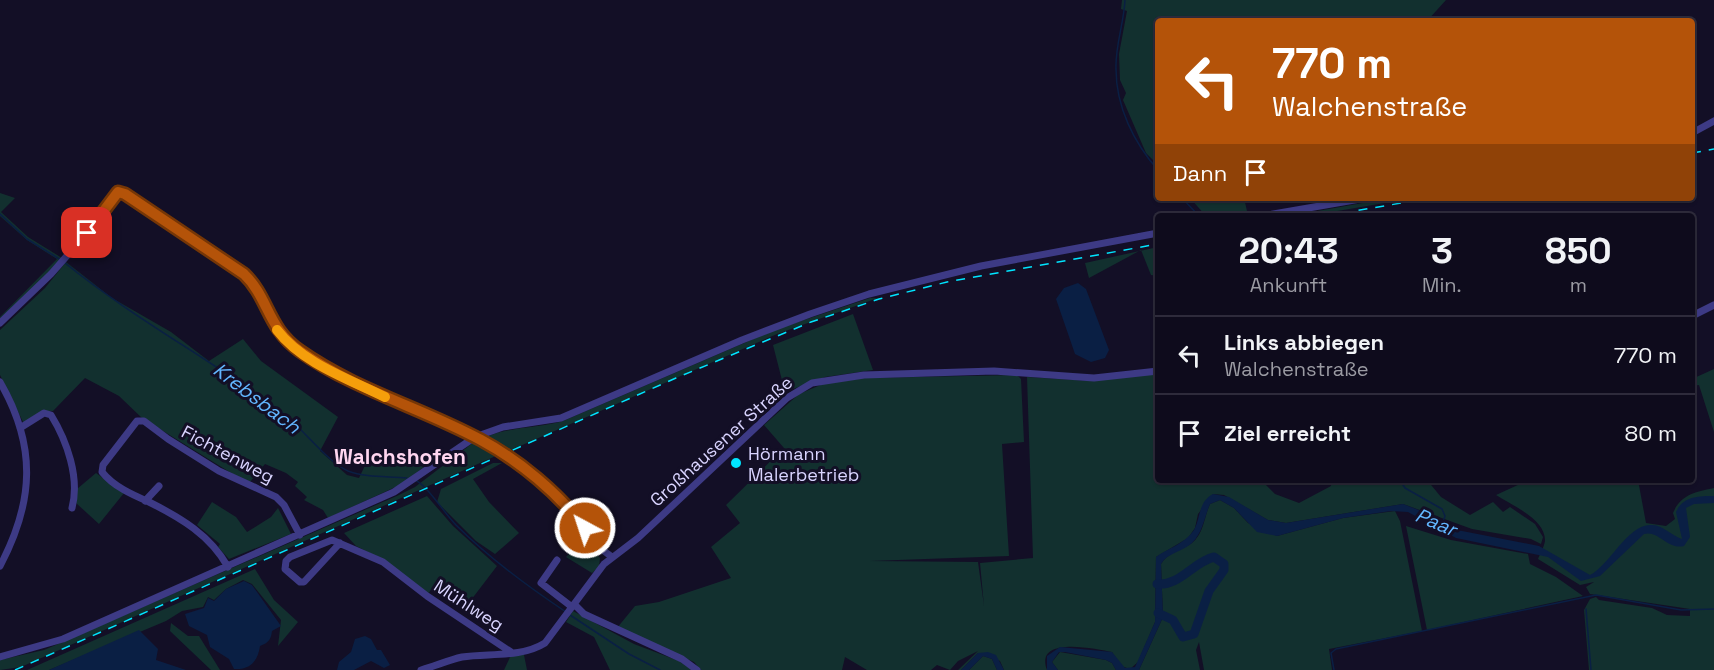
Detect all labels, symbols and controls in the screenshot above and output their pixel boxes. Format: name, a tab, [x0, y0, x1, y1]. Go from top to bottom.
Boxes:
text: 770 m	[1272, 37, 1392, 90]
icon: left	[1173, 42, 1251, 120]
text: Walchenstraße	[1272, 89, 1467, 124]
icon: arrive	[1239, 156, 1272, 189]
text: Dann	[1173, 159, 1227, 187]
pin	[61, 207, 112, 258]
icon: arrive	[70, 216, 103, 249]
text: 20:43	[1238, 228, 1339, 274]
text: 3	[1431, 228, 1453, 274]
text: 850	[1545, 228, 1612, 274]
text: Ankunft	[1250, 272, 1327, 298]
text: Min.	[1422, 272, 1462, 298]
text: m	[1570, 272, 1587, 298]
text: Links abbiegen	[1224, 328, 1384, 356]
icon: left	[1173, 339, 1206, 372]
text: 770 m	[1614, 341, 1677, 369]
text: Walchenstraße	[1224, 356, 1369, 382]
water label: Krebsbach	[208, 357, 307, 440]
street label: Großhausener Straße	[645, 371, 797, 511]
icon: arrive	[1173, 417, 1206, 450]
text: Ziel erreicht	[1224, 419, 1351, 447]
text: 80 m	[1625, 419, 1677, 447]
street label: Fichtenweg	[178, 420, 278, 488]
place label: Hörmann Malerbetrieb	[748, 442, 859, 486]
district label: Walchshofen	[334, 443, 466, 470]
marker: Hörmann Malerbetrieb	[729, 456, 743, 470]
position arrow	[553, 496, 617, 560]
water label: Paar	[1411, 502, 1463, 543]
street label: Mühlweg	[430, 574, 508, 636]

